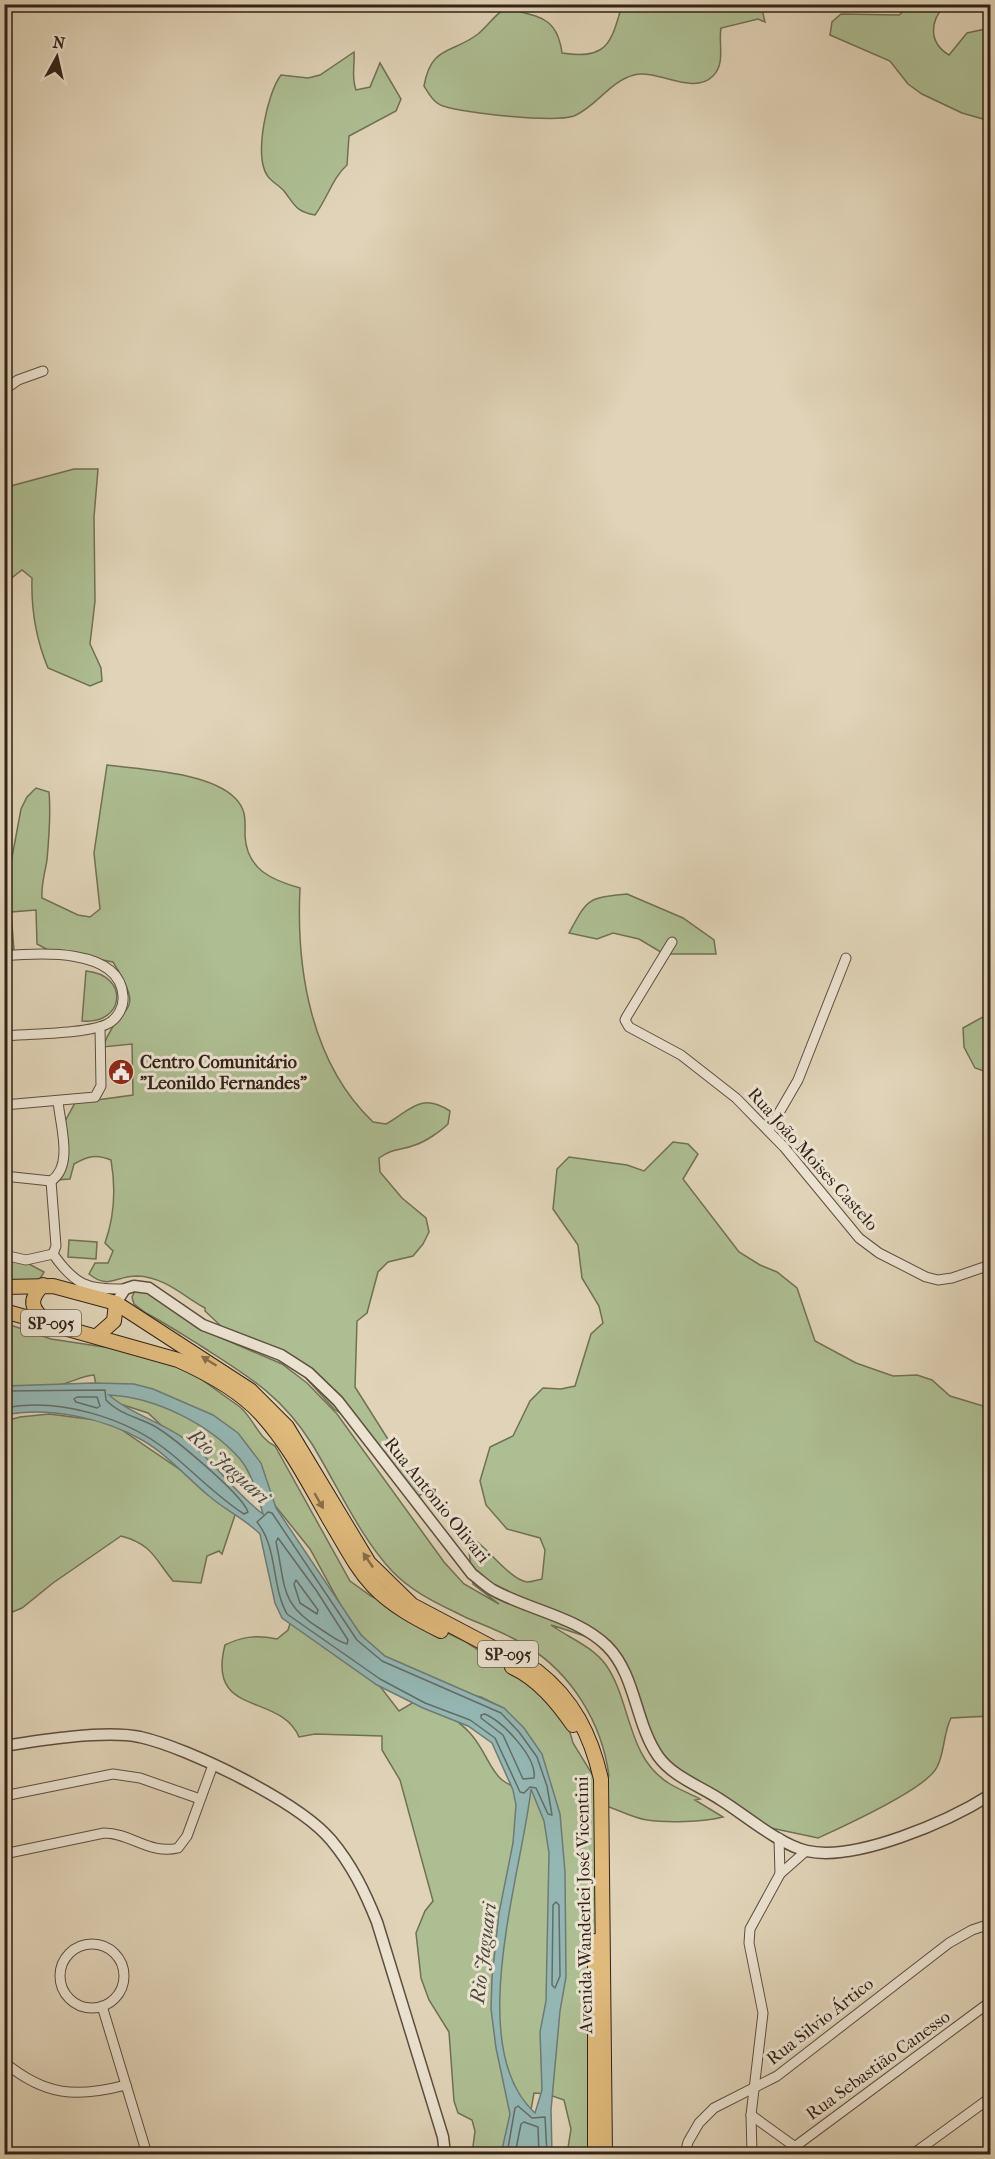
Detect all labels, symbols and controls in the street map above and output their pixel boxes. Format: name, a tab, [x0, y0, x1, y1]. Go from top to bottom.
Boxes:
north arrow	[27, 27, 87, 87]
text: N	[52, 32, 67, 53]
place label: Centro Comunitário "Leonildo Fernandes"	[140, 1052, 307, 1094]
public building icon: Centro Comunitário "Leonildo Fernandes"	[106, 1057, 136, 1087]
street label: Rua João Moises Castelo	[743, 1084, 882, 1235]
road number: SP-095	[21, 1310, 81, 1336]
one-way arrow	[201, 1356, 217, 1367]
water label: Rio Jaguari	[182, 1423, 275, 1510]
street label: Rua Antônio Olivari	[379, 1433, 494, 1568]
one-way arrow	[314, 1493, 324, 1510]
one-way arrow	[362, 1553, 374, 1569]
road number: SP-095	[478, 1641, 538, 1667]
street label: Avenida Wanderlei José Vicentini	[572, 1776, 597, 2035]
water label: Rio Jaguari	[466, 1900, 501, 2006]
street label: Rua Silvio Ártico	[762, 1972, 878, 2070]
street label: Rua Sebastião Canesso	[802, 2006, 954, 2125]

